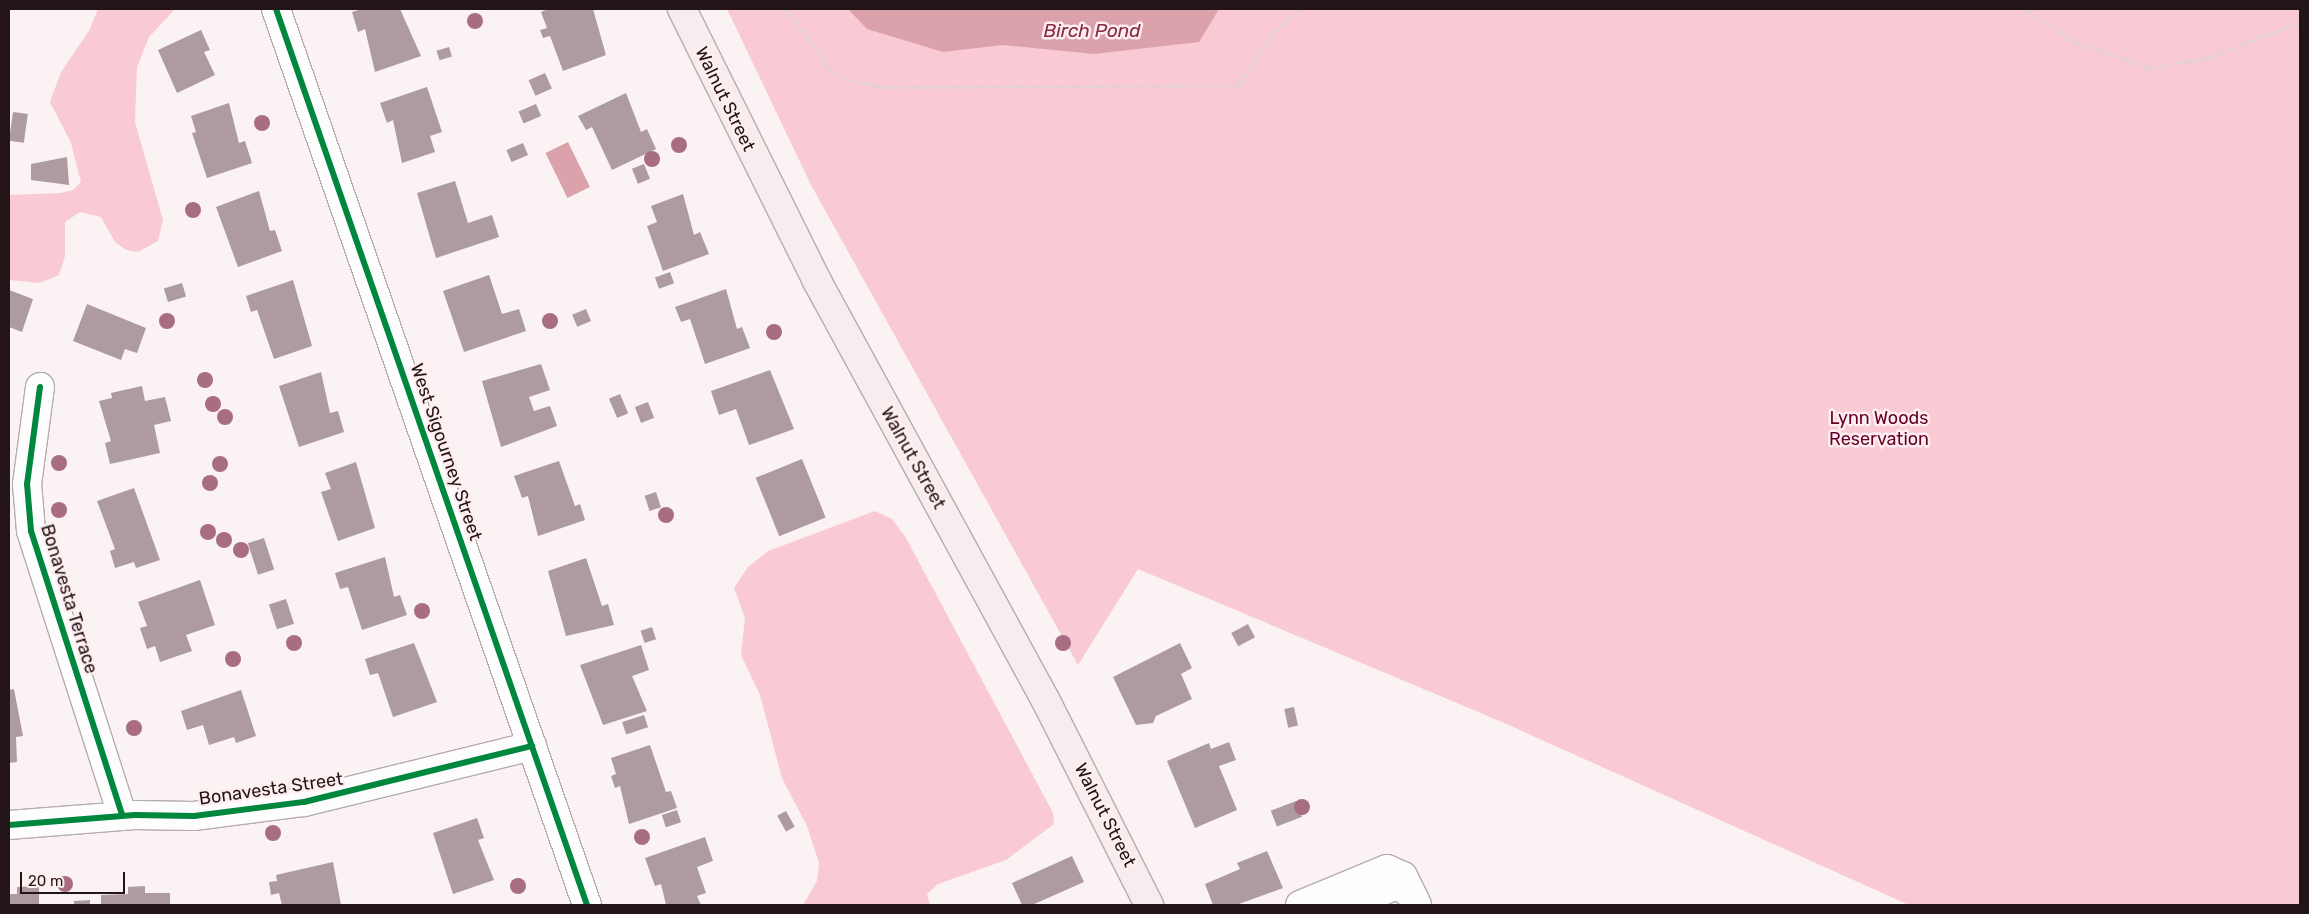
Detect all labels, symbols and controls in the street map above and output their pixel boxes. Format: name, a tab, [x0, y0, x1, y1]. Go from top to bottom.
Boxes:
water label: Birch Pond	[1043, 20, 1141, 42]
street label: Walnut Street	[690, 43, 760, 155]
street label: West Sigourney Street	[406, 361, 486, 543]
street label: Walnut Street	[876, 403, 950, 513]
park label: Lynn Woods Reservation	[1829, 408, 1929, 450]
street label: Bonavesta Terrace	[36, 521, 102, 677]
street label: Walnut Street	[1070, 760, 1140, 870]
street label: Bonavesta Street	[198, 768, 344, 810]
scale bar	[22, 862, 128, 894]
text: 20 m	[28, 872, 63, 890]

